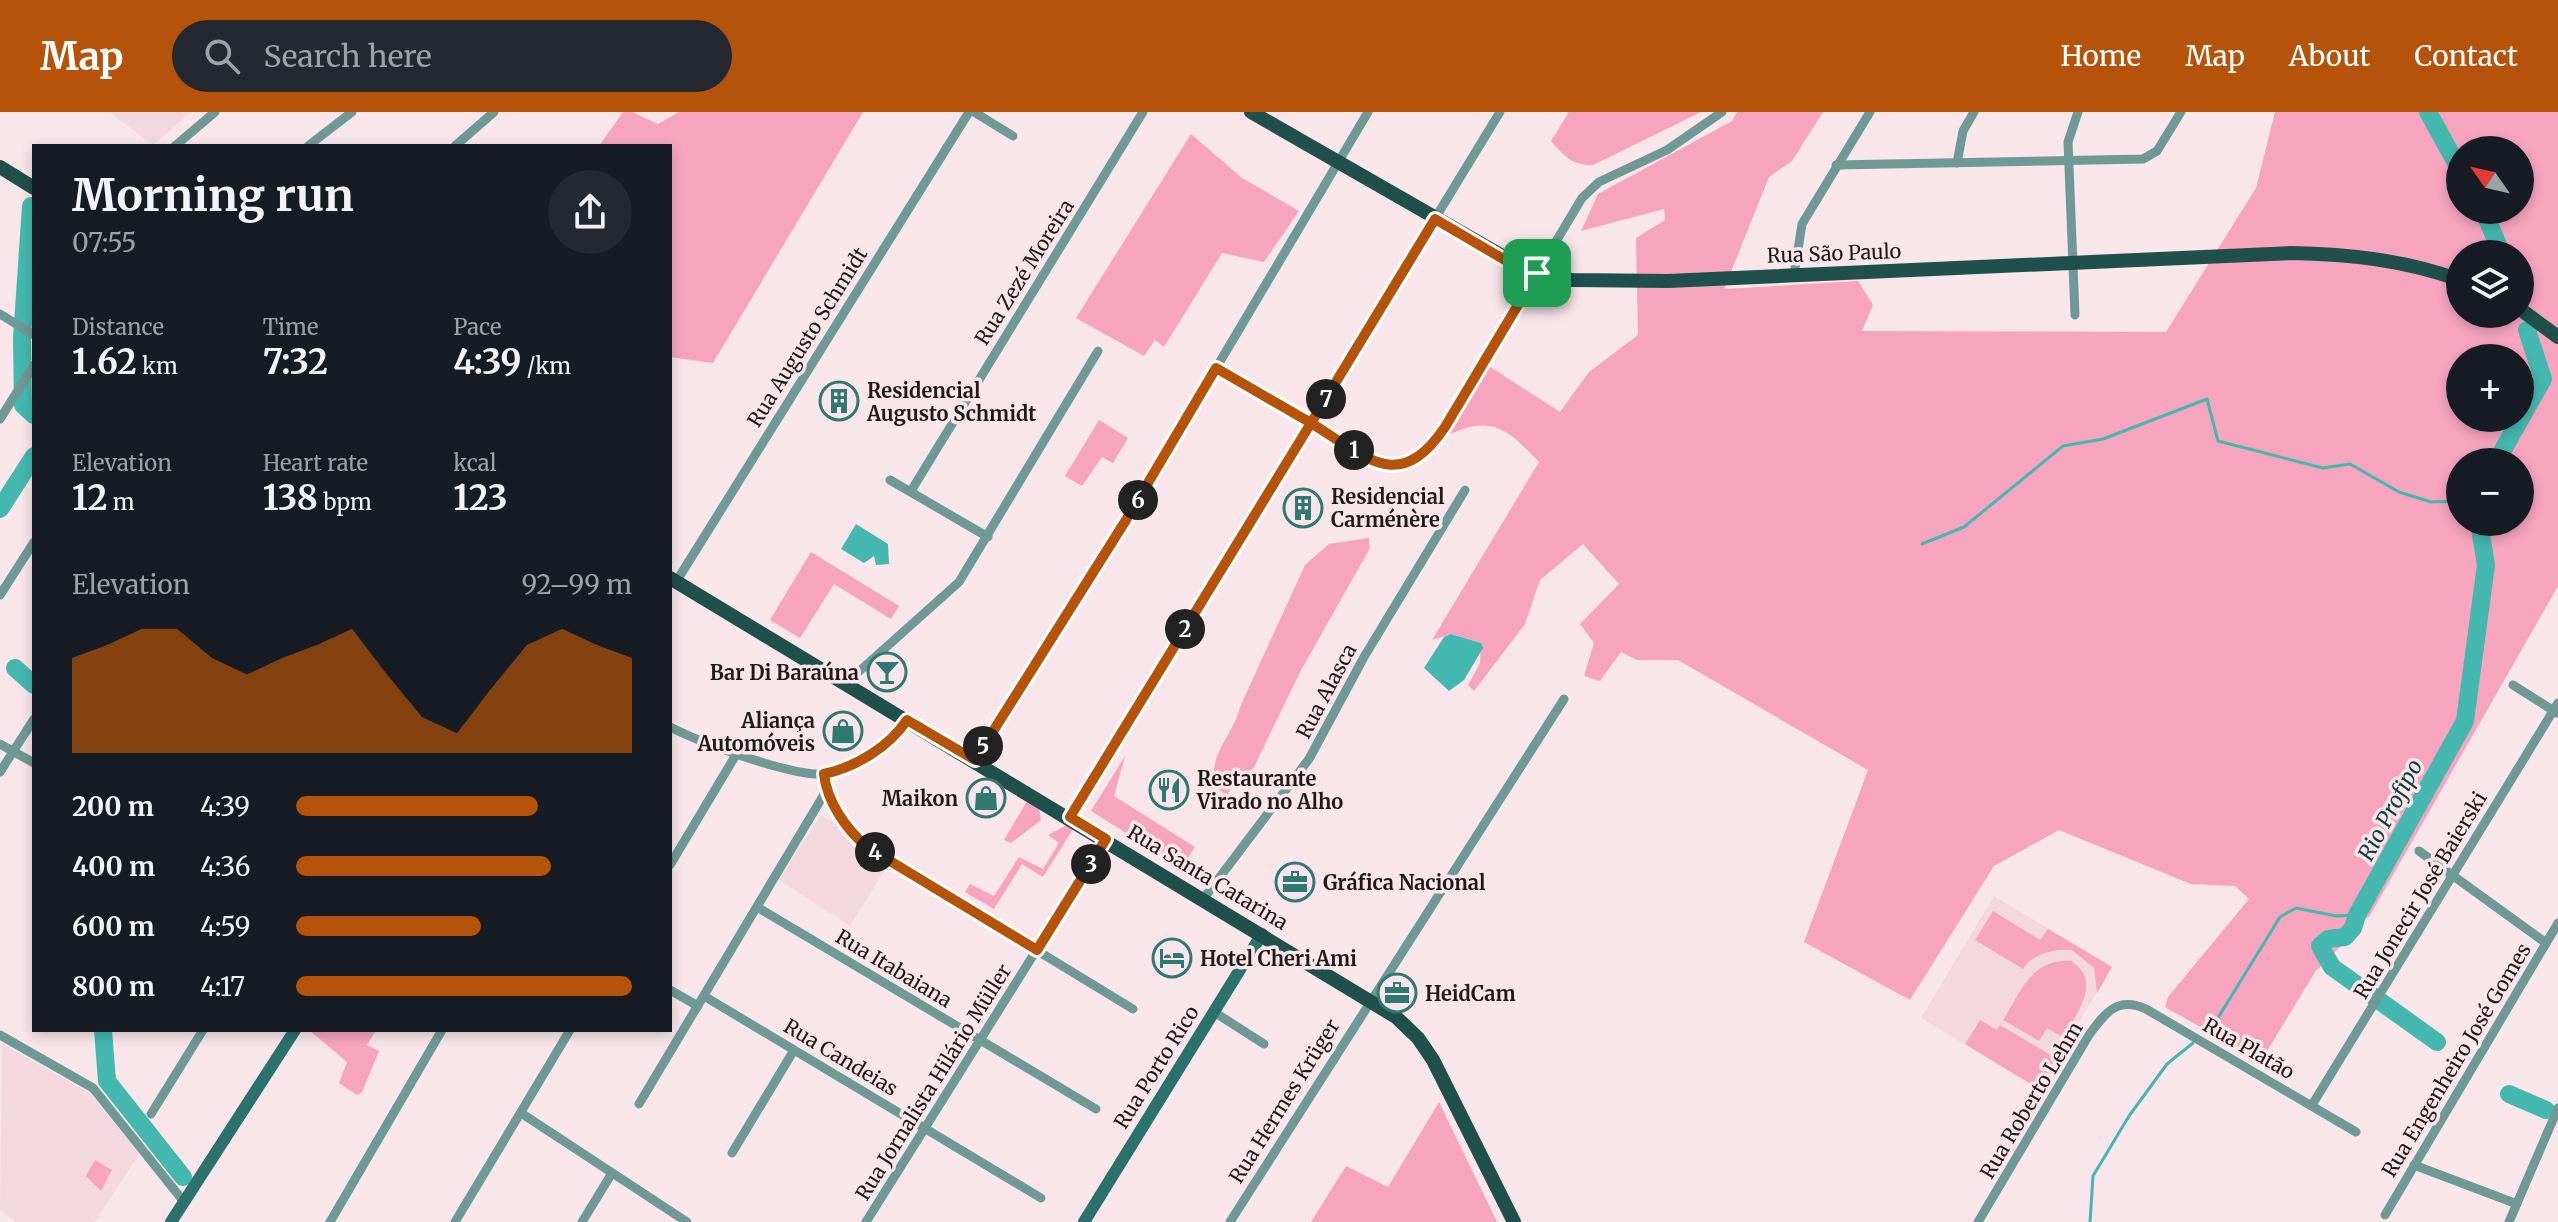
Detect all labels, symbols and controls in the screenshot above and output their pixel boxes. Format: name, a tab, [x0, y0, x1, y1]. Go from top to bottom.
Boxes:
search box	[172, 20, 732, 92]
text: Map	[40, 33, 124, 80]
icon: search	[200, 34, 244, 78]
text: Search here	[264, 37, 432, 75]
text: Home	[2060, 38, 2141, 74]
text: Map	[2185, 38, 2245, 74]
text: About	[2289, 38, 2370, 74]
text: Contact	[2414, 38, 2518, 74]
north arrow	[2446, 136, 2534, 224]
map controls	[2446, 136, 2534, 536]
text: Morning run	[72, 168, 354, 223]
button: share	[548, 170, 632, 254]
street label: Rua Zezé Moreira	[969, 194, 1079, 350]
text: 07:55	[72, 226, 136, 259]
street label: Rua São Paulo	[1766, 238, 1902, 268]
pin	[1503, 239, 1571, 307]
button: layers	[2446, 240, 2534, 328]
street label: Rua Augusto Schmidt	[742, 242, 873, 431]
icon: arrive	[1515, 251, 1559, 295]
text: Distance	[72, 313, 164, 341]
text: Time	[263, 313, 318, 341]
text: Pace	[453, 313, 501, 341]
text: 1.62	[72, 341, 137, 383]
text: 7:32	[263, 341, 328, 383]
text: 4:39	[453, 341, 521, 383]
button: +	[2446, 344, 2534, 432]
text: km	[137, 352, 178, 380]
text: /km	[521, 352, 571, 380]
place label: Residencial Augusto Schmidt	[866, 378, 1036, 426]
pin: 7	[1306, 379, 1346, 419]
building icon: Residencial Augusto Schmidt	[818, 380, 860, 422]
text: 7	[1319, 385, 1333, 413]
pin: 1	[1334, 430, 1374, 470]
text: 1	[1349, 436, 1359, 464]
button: −	[2446, 448, 2534, 536]
text: Elevation	[72, 449, 172, 477]
text: Heart rate	[263, 449, 368, 477]
text: kcal	[453, 449, 497, 477]
text: 12	[72, 477, 107, 519]
text: 138	[263, 477, 318, 519]
text: 123	[453, 477, 507, 519]
pin: 6	[1118, 480, 1158, 520]
place label: Residencial Carménère	[1331, 484, 1445, 532]
text: 6	[1131, 486, 1145, 514]
building icon: Residencial Carménère	[1282, 487, 1324, 529]
text: m	[107, 488, 135, 516]
text: bpm	[318, 488, 372, 516]
text: Elevation	[72, 568, 190, 601]
text: 92–99 m	[521, 568, 632, 601]
pin: 2	[1165, 609, 1205, 649]
text: 2	[1179, 615, 1191, 643]
street label: Rua Alasca	[1291, 639, 1362, 743]
bar icon: Bar Di Baraúna	[866, 651, 908, 693]
place label: Bar Di Baraúna	[710, 660, 859, 685]
place label: Aliança Automóveis	[697, 708, 815, 756]
shop icon: Aliança Automóveis	[822, 710, 864, 752]
pin: 5	[963, 726, 1003, 766]
text: 5	[977, 732, 989, 760]
water label: Rio Profipo	[2352, 754, 2428, 866]
place label: Restaurante Virado no Alho	[1196, 766, 1343, 814]
restaurant icon: Restaurante Virado no Alho	[1148, 769, 1190, 811]
shop icon: Maikon	[965, 777, 1007, 819]
place label: Maikon	[882, 786, 958, 811]
street label: Rua Jonecir José Baierski	[2348, 787, 2492, 1003]
text: 200 m	[72, 790, 154, 823]
text: 4:39	[200, 790, 250, 823]
street label: Rua Santa Catarina	[1123, 819, 1293, 935]
pin: 4	[855, 832, 895, 872]
text: 4	[868, 838, 882, 866]
pin: 3	[1071, 844, 1111, 884]
text: 400 m	[72, 850, 155, 883]
text: 4:36	[200, 850, 251, 883]
text: 3	[1085, 850, 1097, 878]
office icon: Gráfica Nacional	[1274, 861, 1316, 903]
place label: Gráfica Nacional	[1323, 870, 1486, 895]
text: 600 m	[72, 910, 155, 943]
text: 4:59	[200, 910, 251, 943]
street label: Rua Itabaiana	[831, 924, 957, 1013]
hotel icon: Hotel Cheri Ami	[1151, 937, 1193, 979]
street label: Rua Engenheiro José Gomes	[2376, 939, 2536, 1181]
place label: Hotel Cheri Ami	[1200, 946, 1357, 971]
street label: Rua Jornalista Hilário Müller	[850, 959, 1016, 1205]
text: 800 m	[72, 970, 155, 1003]
text: 4:17	[200, 970, 245, 1003]
office icon: HeidCam	[1376, 972, 1418, 1014]
place label: HeidCam	[1425, 981, 1516, 1006]
street label: Rua Porto Rico	[1108, 1001, 1204, 1133]
street label: Rua Platão	[2199, 1012, 2299, 1084]
street label: Rua Candeias	[779, 1013, 903, 1101]
street label: Rua Hermes Krüger	[1223, 1014, 1345, 1188]
street label: Rua Roberto Lehm	[1974, 1017, 2088, 1183]

